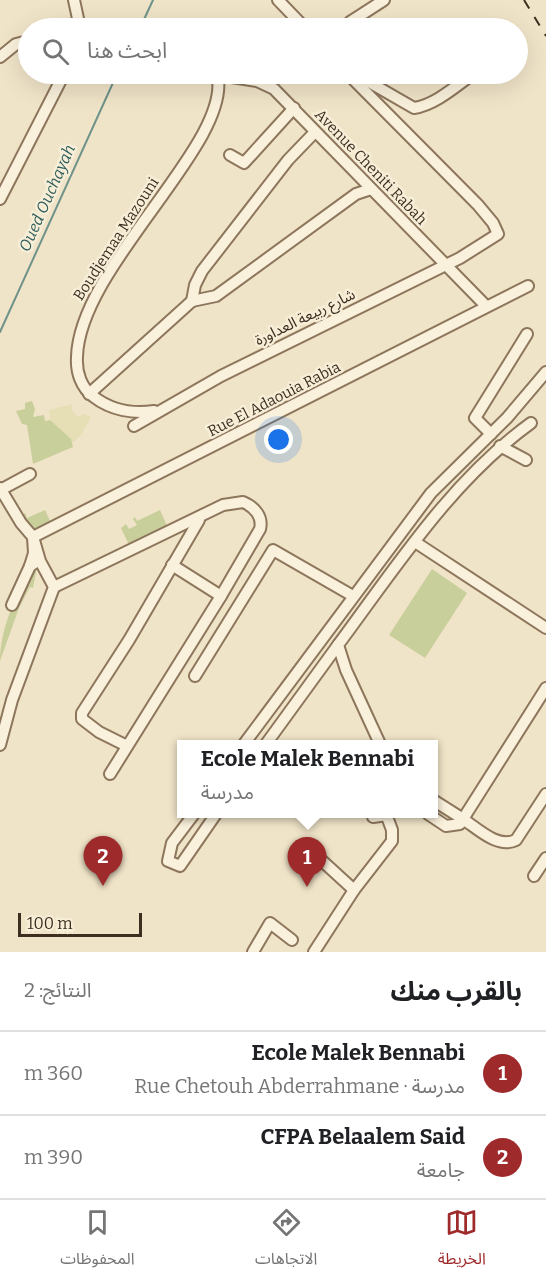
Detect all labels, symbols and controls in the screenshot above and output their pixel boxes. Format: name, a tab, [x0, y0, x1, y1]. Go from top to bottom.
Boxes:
search box	[18, 18, 528, 84]
icon: search	[39, 35, 72, 68]
text: ابحث هنا	[87, 37, 167, 64]
street label: Avenue Cheniti Rabah	[311, 106, 431, 229]
water label: Oued Ouchayah	[15, 142, 79, 254]
street label: Boudjemaa Mazouni	[70, 174, 163, 304]
street label: شارع ربيعة العداورة	[252, 285, 360, 352]
street label: Rue El Adaouia Rabia	[205, 358, 343, 440]
your location	[264, 425, 293, 454]
popup	[177, 740, 438, 818]
text: Ecole Malek Bennabi	[201, 745, 414, 772]
text: مدرسة	[201, 780, 254, 804]
pin: 2	[84, 836, 122, 886]
pin: 1	[288, 838, 326, 887]
scale bar	[18, 910, 142, 938]
text: 100 m	[27, 914, 72, 933]
text: بالقرب منك	[391, 976, 522, 1007]
text: النتائج: 2	[24, 978, 92, 1002]
text: Ecole Malek Bennabi	[251, 1039, 465, 1066]
text: 360 m	[24, 1061, 83, 1085]
text: 1	[498, 1061, 507, 1085]
text: مدرسة · Rue Chetouh Abderrahmane	[134, 1074, 465, 1098]
text: CFPA Belaalem Said	[260, 1123, 465, 1150]
text: 390 m	[24, 1145, 83, 1169]
text: 2	[497, 1145, 508, 1169]
text: جامعة	[417, 1158, 465, 1182]
tab: المحفوظات	[60, 1206, 134, 1276]
tab: الاتجاهات	[255, 1206, 317, 1276]
tab: الخريطة	[438, 1206, 486, 1276]

